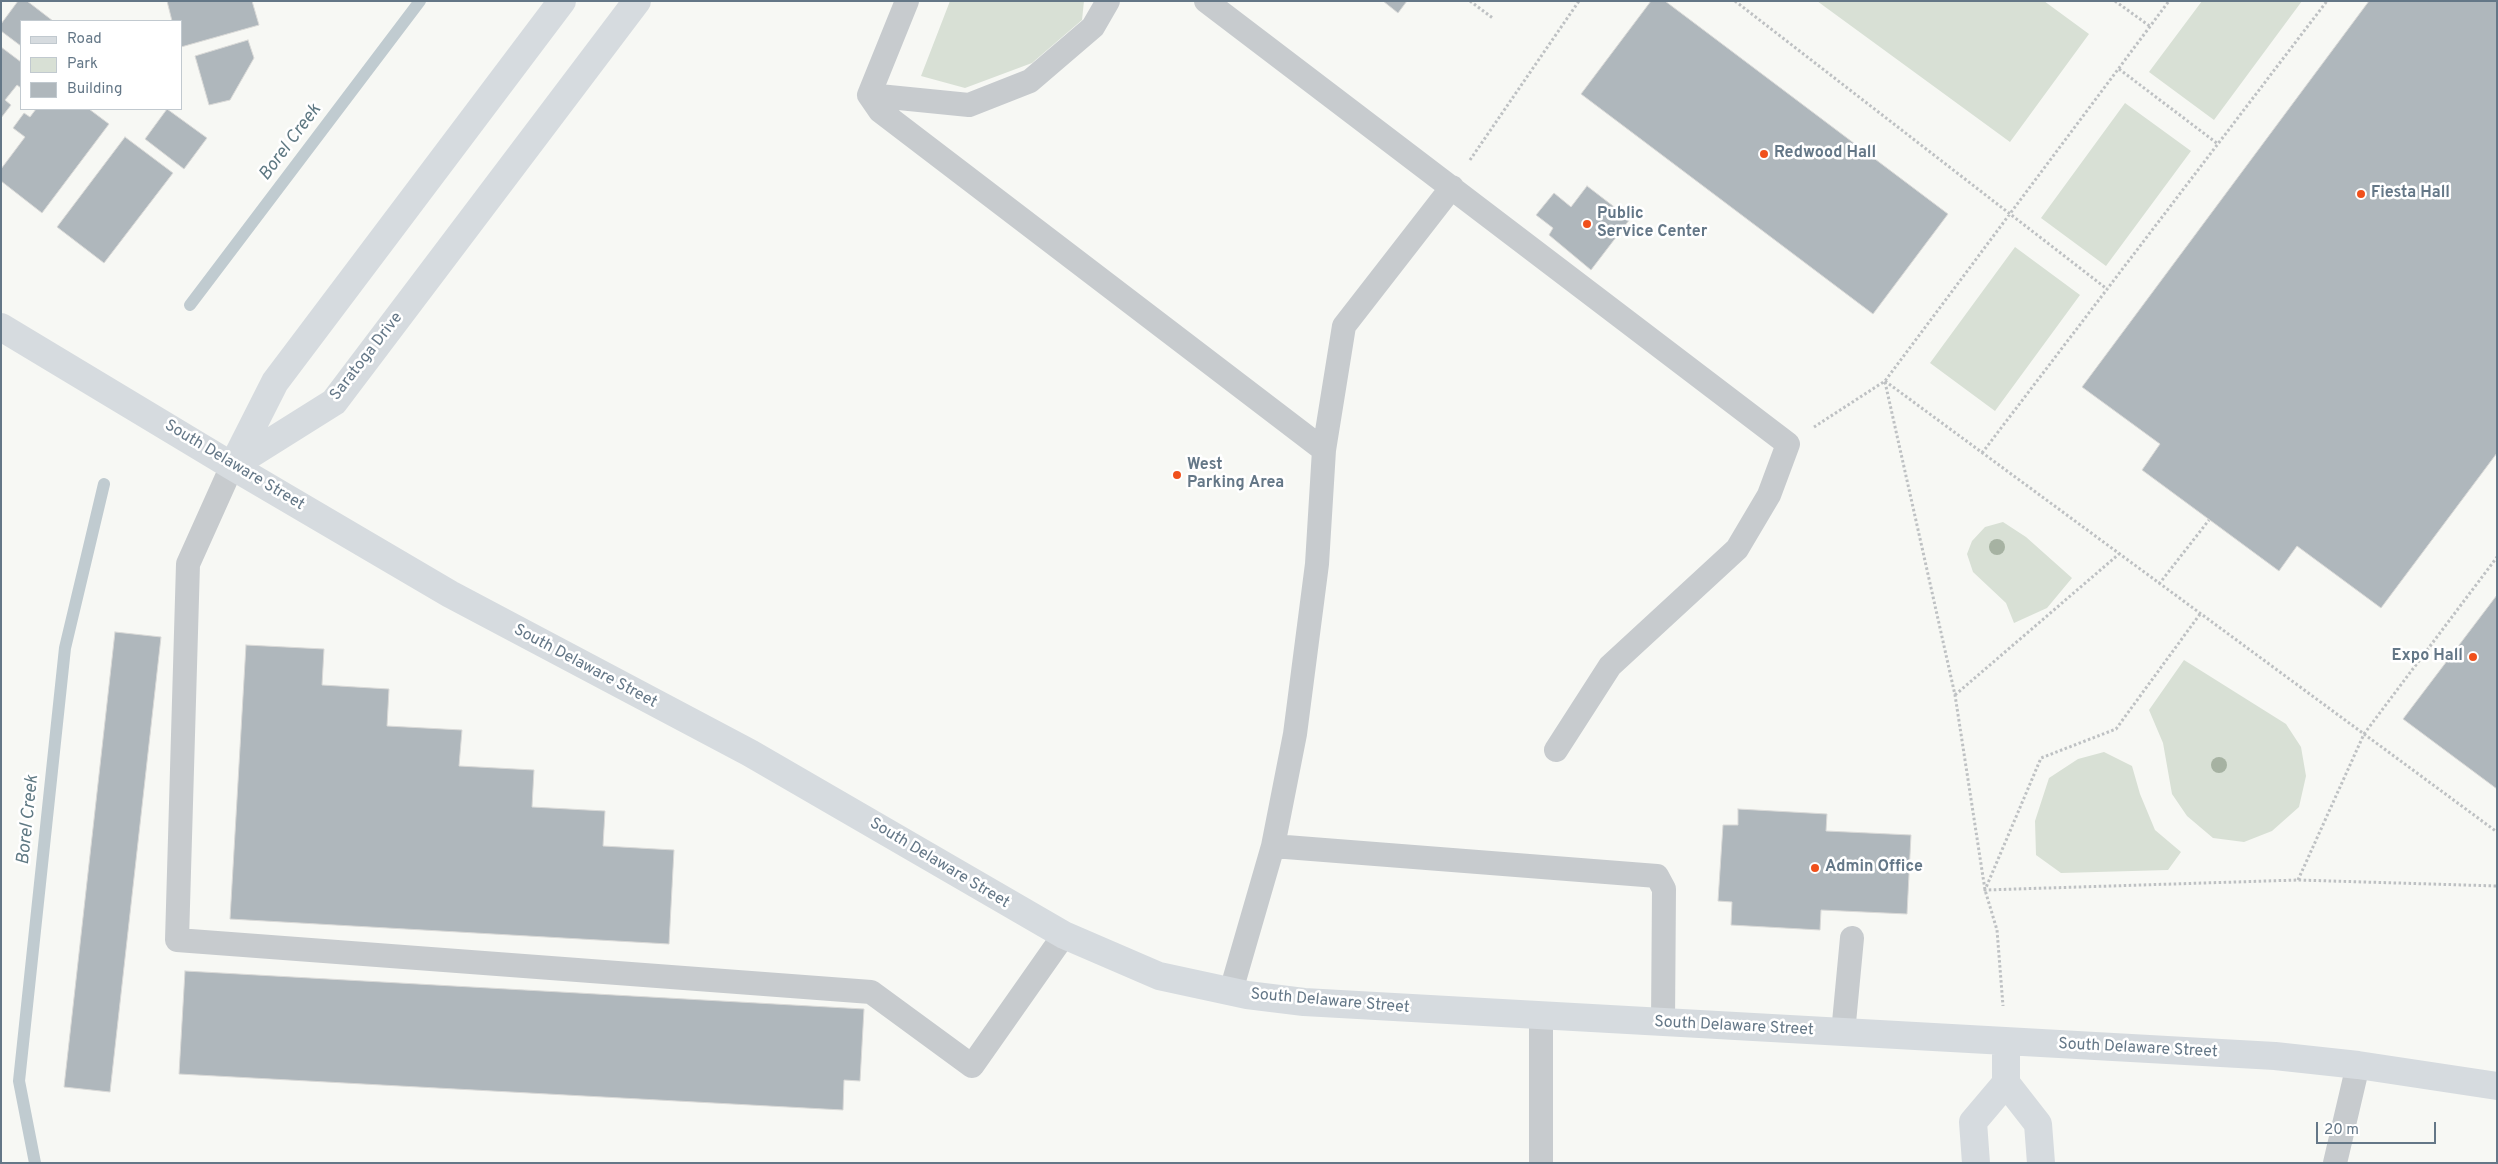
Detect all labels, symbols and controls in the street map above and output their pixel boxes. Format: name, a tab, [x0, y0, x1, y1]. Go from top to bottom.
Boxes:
legend	[20, 20, 182, 110]
text: Road	[67, 30, 102, 49]
text: Park	[67, 55, 98, 74]
text: Building	[67, 80, 122, 99]
water label: Borel Creek	[255, 100, 327, 186]
place label: Redwood Hall	[1774, 144, 1876, 164]
marker: Redwood Hall	[1758, 148, 1770, 160]
place label: Fiesta Hall	[2371, 184, 2450, 204]
marker: Fiesta Hall	[2355, 188, 2367, 200]
place label: Public Service Center	[1597, 205, 1707, 243]
marker: Public Service Center	[1581, 218, 1593, 230]
street label: Saratoga Drive	[327, 309, 407, 405]
street label: South Delaware Street	[161, 417, 307, 515]
place label: West Parking Area	[1187, 456, 1284, 494]
marker: West Parking Area	[1171, 469, 1183, 481]
street label: South Delaware Street	[510, 621, 660, 713]
place label: Expo Hall	[2392, 647, 2463, 667]
marker: Expo Hall	[2467, 651, 2479, 663]
water label: Borel Creek	[14, 774, 44, 866]
street label: South Delaware Street	[866, 815, 1012, 913]
place label: Admin Office	[1825, 858, 1923, 878]
marker: Admin Office	[1809, 862, 1821, 874]
street label: South Delaware Street	[1250, 985, 1410, 1019]
street label: South Delaware Street	[1654, 1013, 1814, 1041]
street label: South Delaware Street	[2058, 1035, 2218, 1063]
scale bar	[2318, 1112, 2438, 1144]
text: 20 m	[2324, 1121, 2359, 1140]

